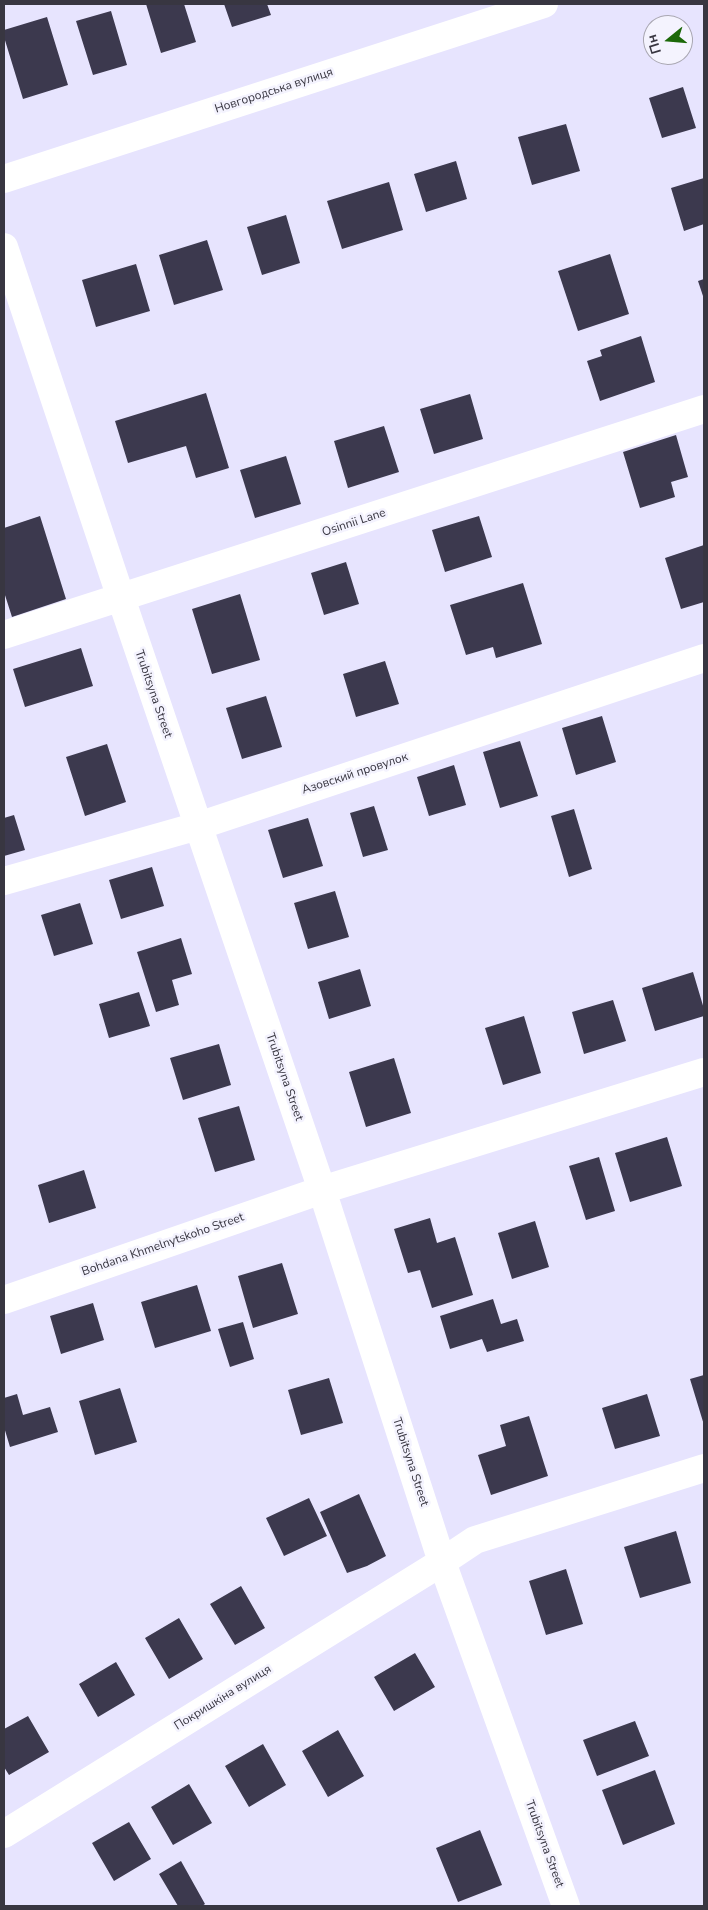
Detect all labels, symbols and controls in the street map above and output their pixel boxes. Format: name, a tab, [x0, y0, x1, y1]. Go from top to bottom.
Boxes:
north arrow	[643, 15, 693, 65]
text: Пн	[642, 32, 666, 56]
street label: Новгородська вулиця	[213, 65, 335, 117]
street label: Osinnii Lane	[320, 506, 388, 540]
street label: Trubitsyna Street	[131, 648, 175, 740]
street label: Азовский провулок	[300, 750, 410, 798]
street label: Trubitsyna Street	[262, 1031, 306, 1123]
street label: Bohdana Khmelnytskoho Street	[80, 1210, 246, 1280]
street label: Trubitsyna Street	[389, 1416, 431, 1508]
street label: Покришкіна вулиця	[172, 1662, 274, 1734]
street label: Trubitsyna Street	[521, 1798, 567, 1890]

